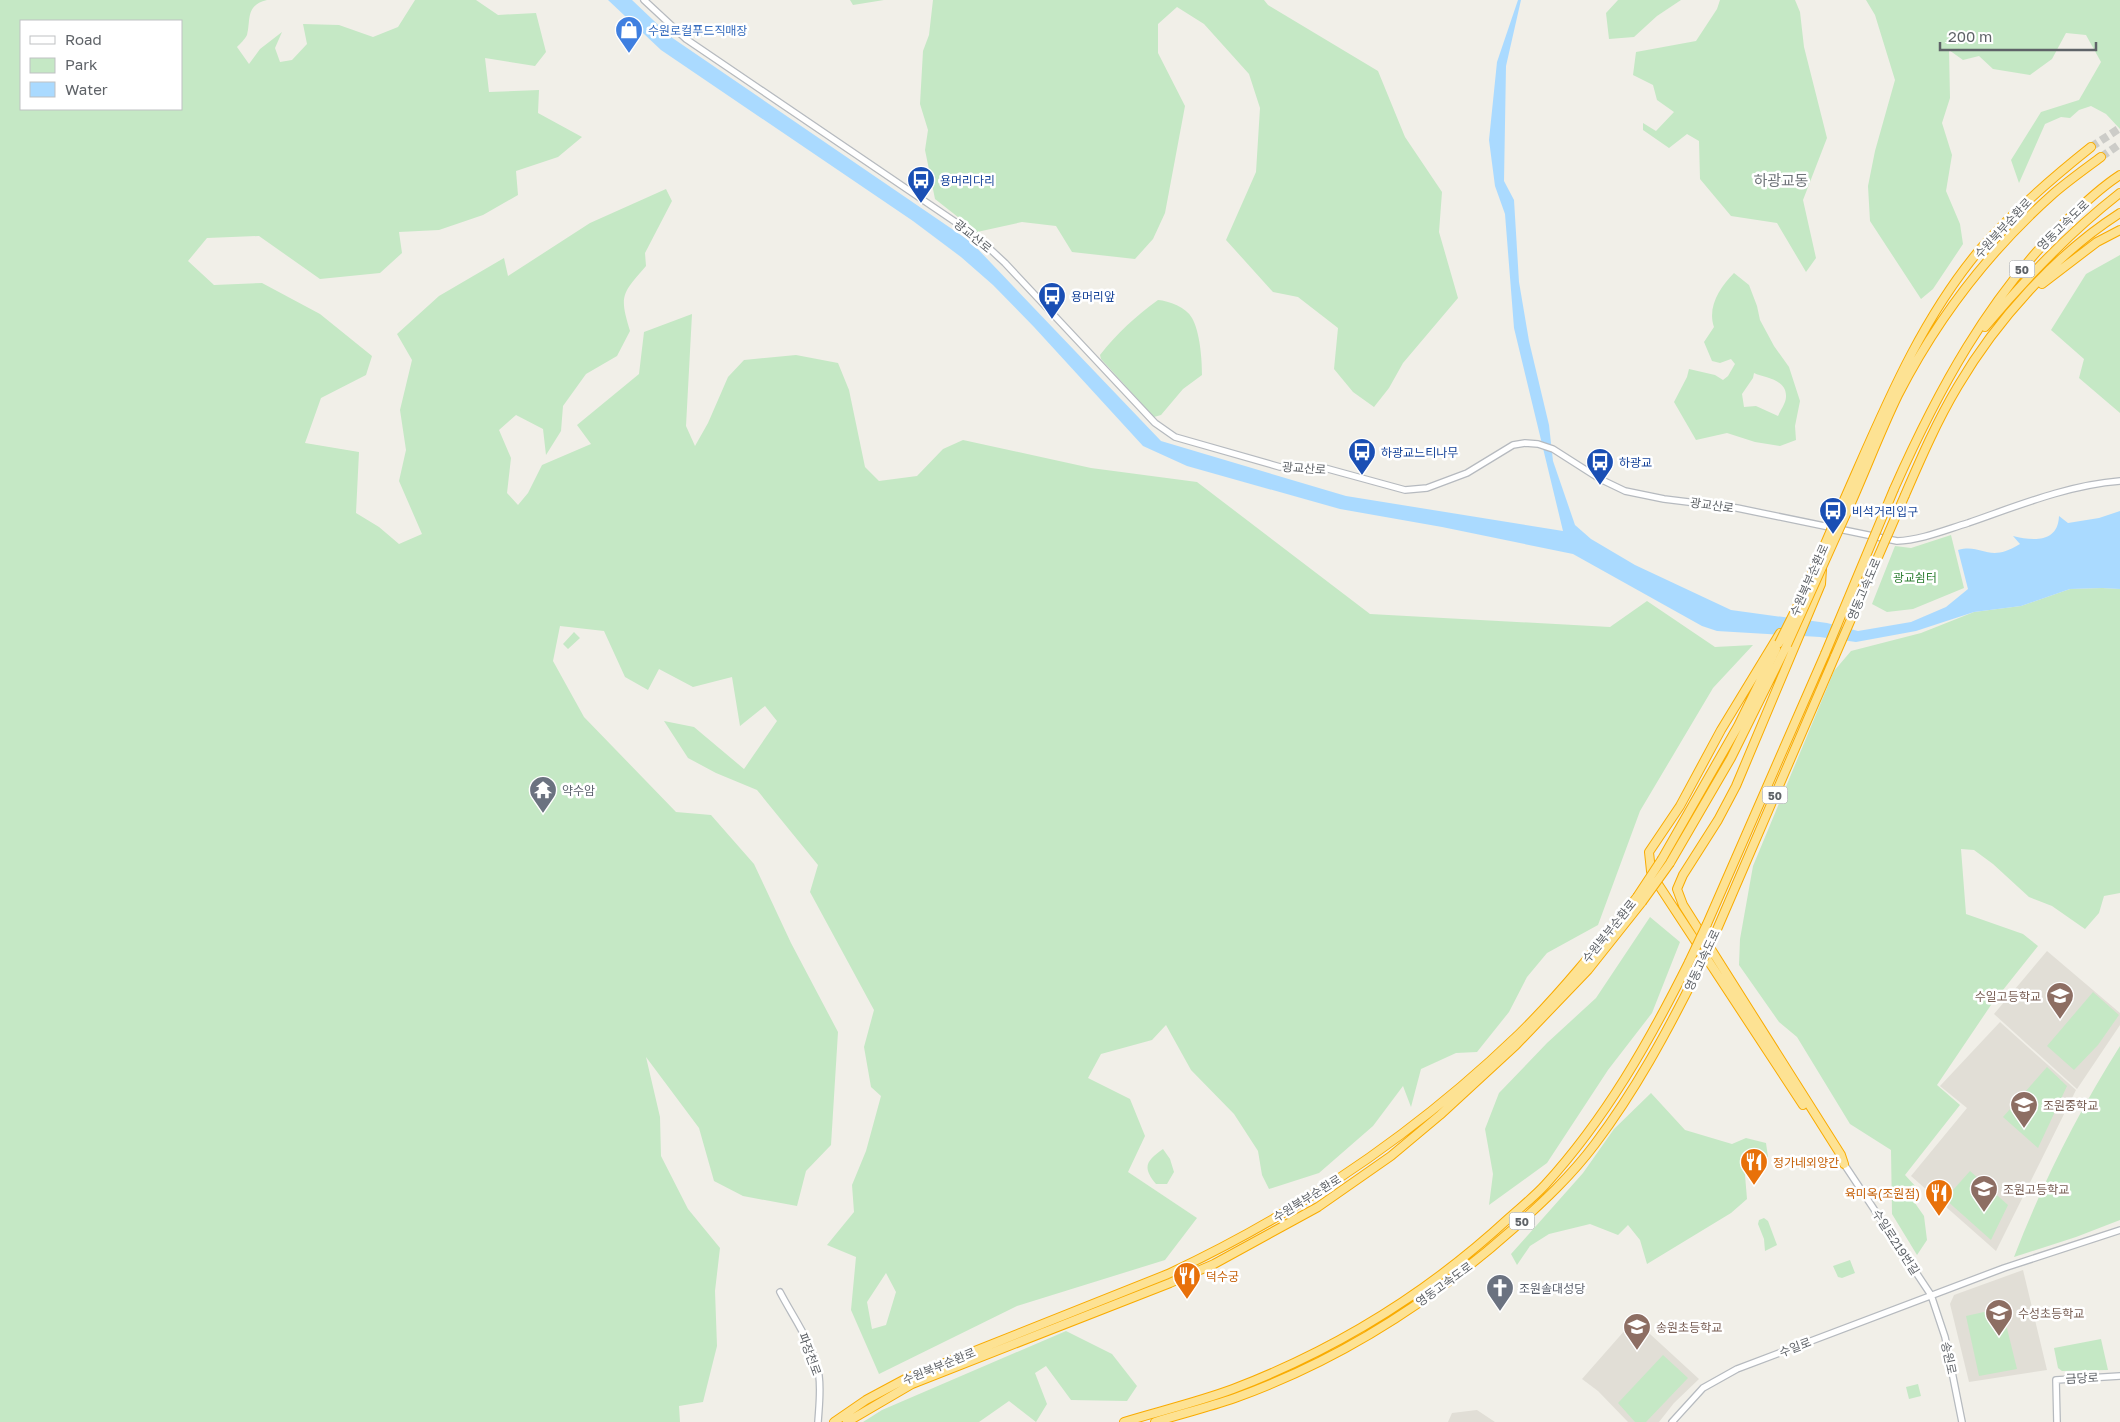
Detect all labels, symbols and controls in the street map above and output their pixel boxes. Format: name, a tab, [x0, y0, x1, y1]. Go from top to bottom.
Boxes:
shop icon: 수원로컬푸드직매장	[614, 15, 644, 54]
legend	[20, 20, 182, 110]
scale bar	[1940, 20, 2096, 52]
place label: 수원로컬푸드직매장	[648, 23, 747, 38]
text: 200 m	[1948, 27, 1992, 45]
text: Road	[65, 30, 102, 48]
text: Park	[65, 55, 98, 73]
text: Water	[65, 80, 108, 98]
bus stop icon: 용머리다리	[906, 165, 936, 204]
district label: 하광교동	[1753, 171, 1809, 189]
place label: 용머리다리	[940, 173, 995, 188]
street label: 수원북부순환로	[1971, 195, 2035, 261]
street label: 영동고속도로	[2034, 197, 2092, 253]
street label: 광교산로	[951, 216, 995, 256]
road number: 50	[2010, 260, 2034, 278]
bus stop icon: 용머리앞	[1037, 281, 1067, 320]
place label: 용머리앞	[1071, 289, 1115, 304]
bus stop icon: 하광교느티나무	[1347, 437, 1377, 476]
place label: 하광교느티나무	[1381, 445, 1458, 460]
bus stop icon: 하광교	[1585, 447, 1615, 486]
place label: 하광교	[1619, 455, 1652, 470]
street label: 광교산로	[1281, 459, 1327, 477]
street label: 광교산로	[1689, 494, 1735, 516]
bus stop icon: 비석거리입구	[1818, 496, 1848, 535]
place label: 비석거리입구	[1852, 504, 1918, 519]
street label: 수원북부순환로	[1786, 542, 1832, 618]
street label: 영동고속도로	[1844, 556, 1884, 622]
park label: 광교쉼터	[1893, 570, 1937, 585]
temple icon: 약수암	[528, 775, 558, 814]
place label: 약수암	[562, 783, 595, 798]
road number: 50	[1762, 786, 1788, 804]
street label: 수원북부순환로	[1579, 896, 1639, 966]
street label: 영동고속도로	[1681, 927, 1723, 993]
school or university icon: 수일고등학교	[2045, 981, 2075, 1020]
place label: 수일고등학교	[1975, 989, 2041, 1004]
school or university icon: 조원중학교	[2009, 1090, 2039, 1129]
place label: 조원중학교	[2043, 1098, 2098, 1113]
restaurant icon: 정가네외양간	[1739, 1147, 1769, 1186]
place label: 정가네외양간	[1773, 1155, 1839, 1170]
street label: 수원북부순환로	[1270, 1171, 1344, 1225]
school or university icon: 조원고등학교	[1969, 1174, 1999, 1213]
restaurant icon: 육미옥(조원점)	[1924, 1178, 1954, 1217]
place label: 조원고등학교	[2003, 1182, 2069, 1197]
place label: 육미옥(조원점)	[1845, 1186, 1920, 1201]
street label: 수일로219번길	[1869, 1206, 1923, 1278]
road number: 50	[1510, 1212, 1534, 1230]
street label: 영동고속도로	[1413, 1258, 1475, 1310]
restaurant icon: 덕수궁	[1172, 1261, 1202, 1300]
place label: 덕수궁	[1206, 1269, 1239, 1284]
church icon: 조원솔대성당	[1485, 1273, 1515, 1312]
place label: 조원솔대성당	[1519, 1281, 1585, 1296]
school or university icon: 수성초등학교	[1984, 1298, 2014, 1337]
place label: 수성초등학교	[2018, 1306, 2084, 1321]
school or university icon: 송원초등학교	[1622, 1312, 1652, 1351]
place label: 송원초등학교	[1656, 1320, 1722, 1335]
street label: 파장천로	[795, 1331, 825, 1377]
street label: 수일로	[1777, 1334, 1813, 1360]
street label: 송원로	[1938, 1340, 1960, 1376]
street label: 수원북부순환로	[900, 1345, 978, 1387]
street label: 금당로	[2065, 1370, 2099, 1386]

